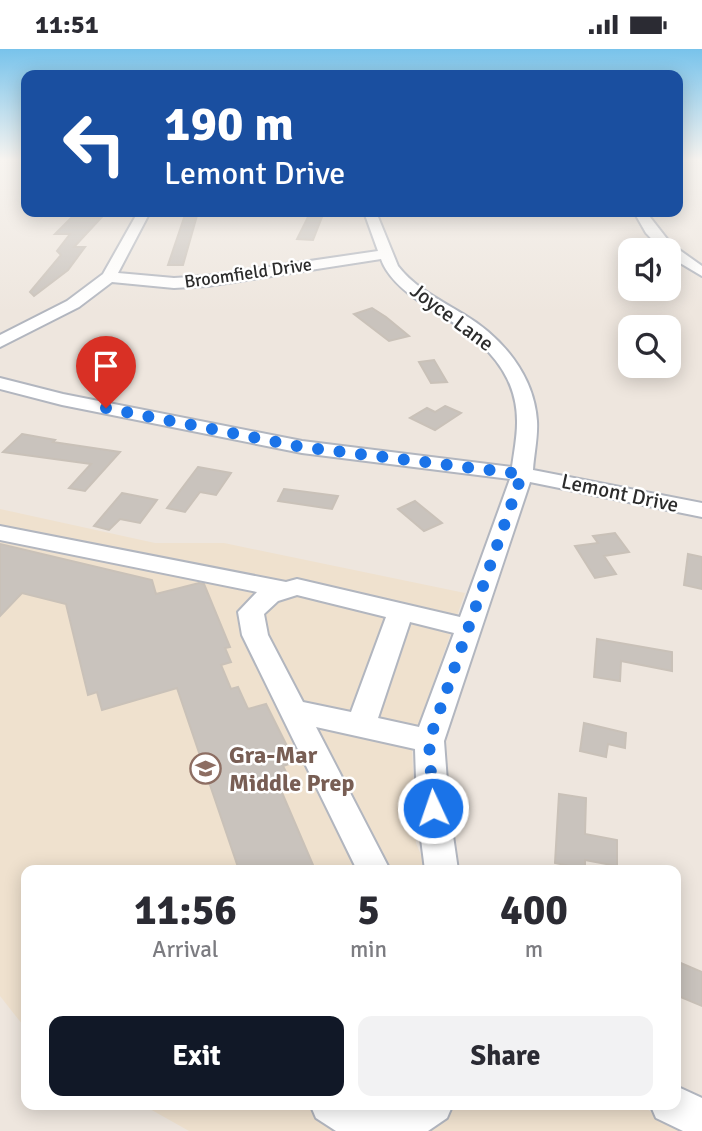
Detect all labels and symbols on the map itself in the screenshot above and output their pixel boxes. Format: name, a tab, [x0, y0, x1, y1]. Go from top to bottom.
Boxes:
street label: Broomfield Drive	[183, 253, 313, 293]
street label: Joyce Lane	[405, 277, 499, 357]
pin	[76, 336, 136, 408]
street label: Lemont Drive	[559, 468, 681, 518]
place label: Gra-Mar Middle Prep	[229, 740, 354, 798]
school or university icon: Gra-Mar Middle Prep	[189, 752, 223, 786]
position arrow	[396, 771, 470, 845]

